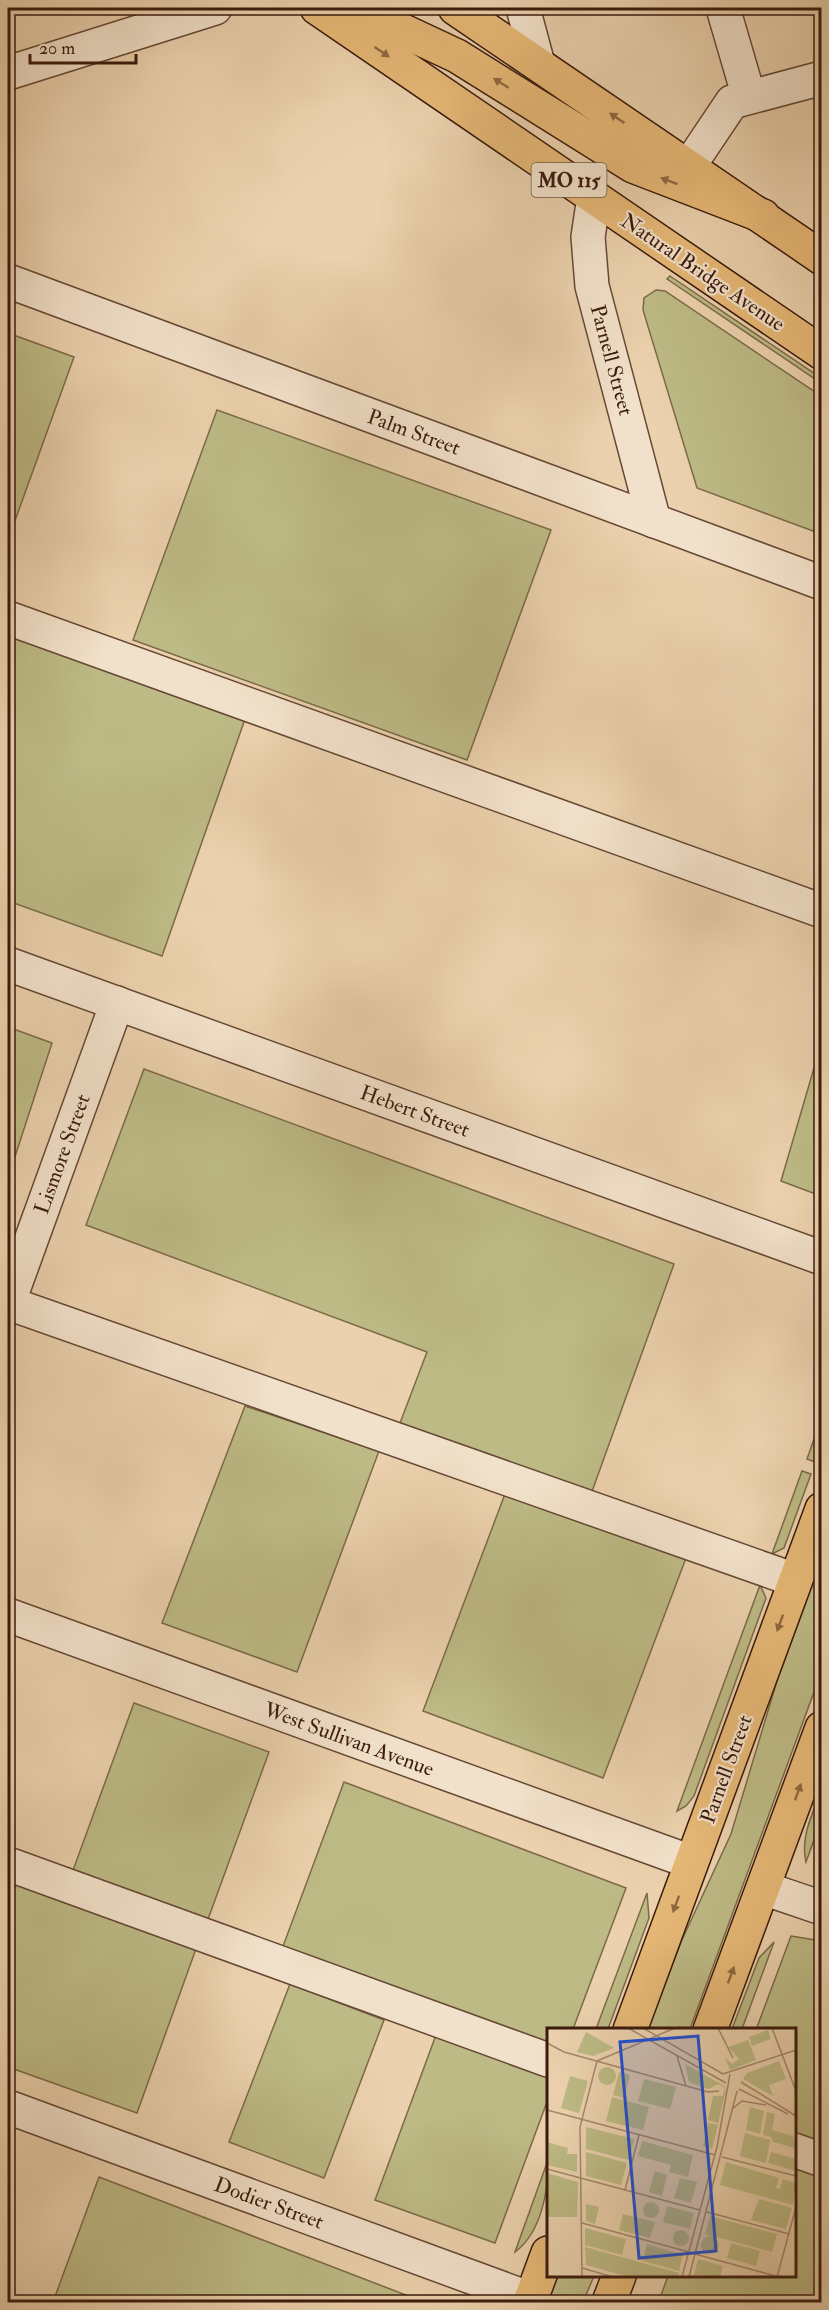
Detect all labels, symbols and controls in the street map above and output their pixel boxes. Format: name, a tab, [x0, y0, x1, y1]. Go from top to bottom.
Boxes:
scale bar	[30, 27, 136, 65]
text: 20 m	[39, 37, 75, 60]
one-way arrow	[374, 47, 391, 58]
one-way arrow	[492, 78, 509, 89]
one-way arrow	[609, 112, 626, 123]
road number: MO 115	[532, 163, 606, 197]
one-way arrow	[660, 176, 678, 185]
street label: Natural Bridge Avenue	[615, 207, 790, 338]
street label: Parnell Street	[584, 302, 639, 419]
street label: Palm Street	[364, 403, 464, 462]
street label: Hebert Street	[356, 1079, 473, 1144]
street label: Lismore Street	[28, 1090, 97, 1218]
one-way arrow	[774, 1614, 784, 1632]
street label: West Sullivan Avenue	[259, 1696, 438, 1783]
street label: Parnell Street	[694, 1711, 759, 1827]
one-way arrow	[794, 1783, 804, 1801]
one-way arrow	[671, 1895, 680, 1913]
one-way arrow	[726, 1966, 736, 1984]
inset map	[547, 2028, 796, 2277]
street label: Dodier Street	[210, 2171, 328, 2236]

